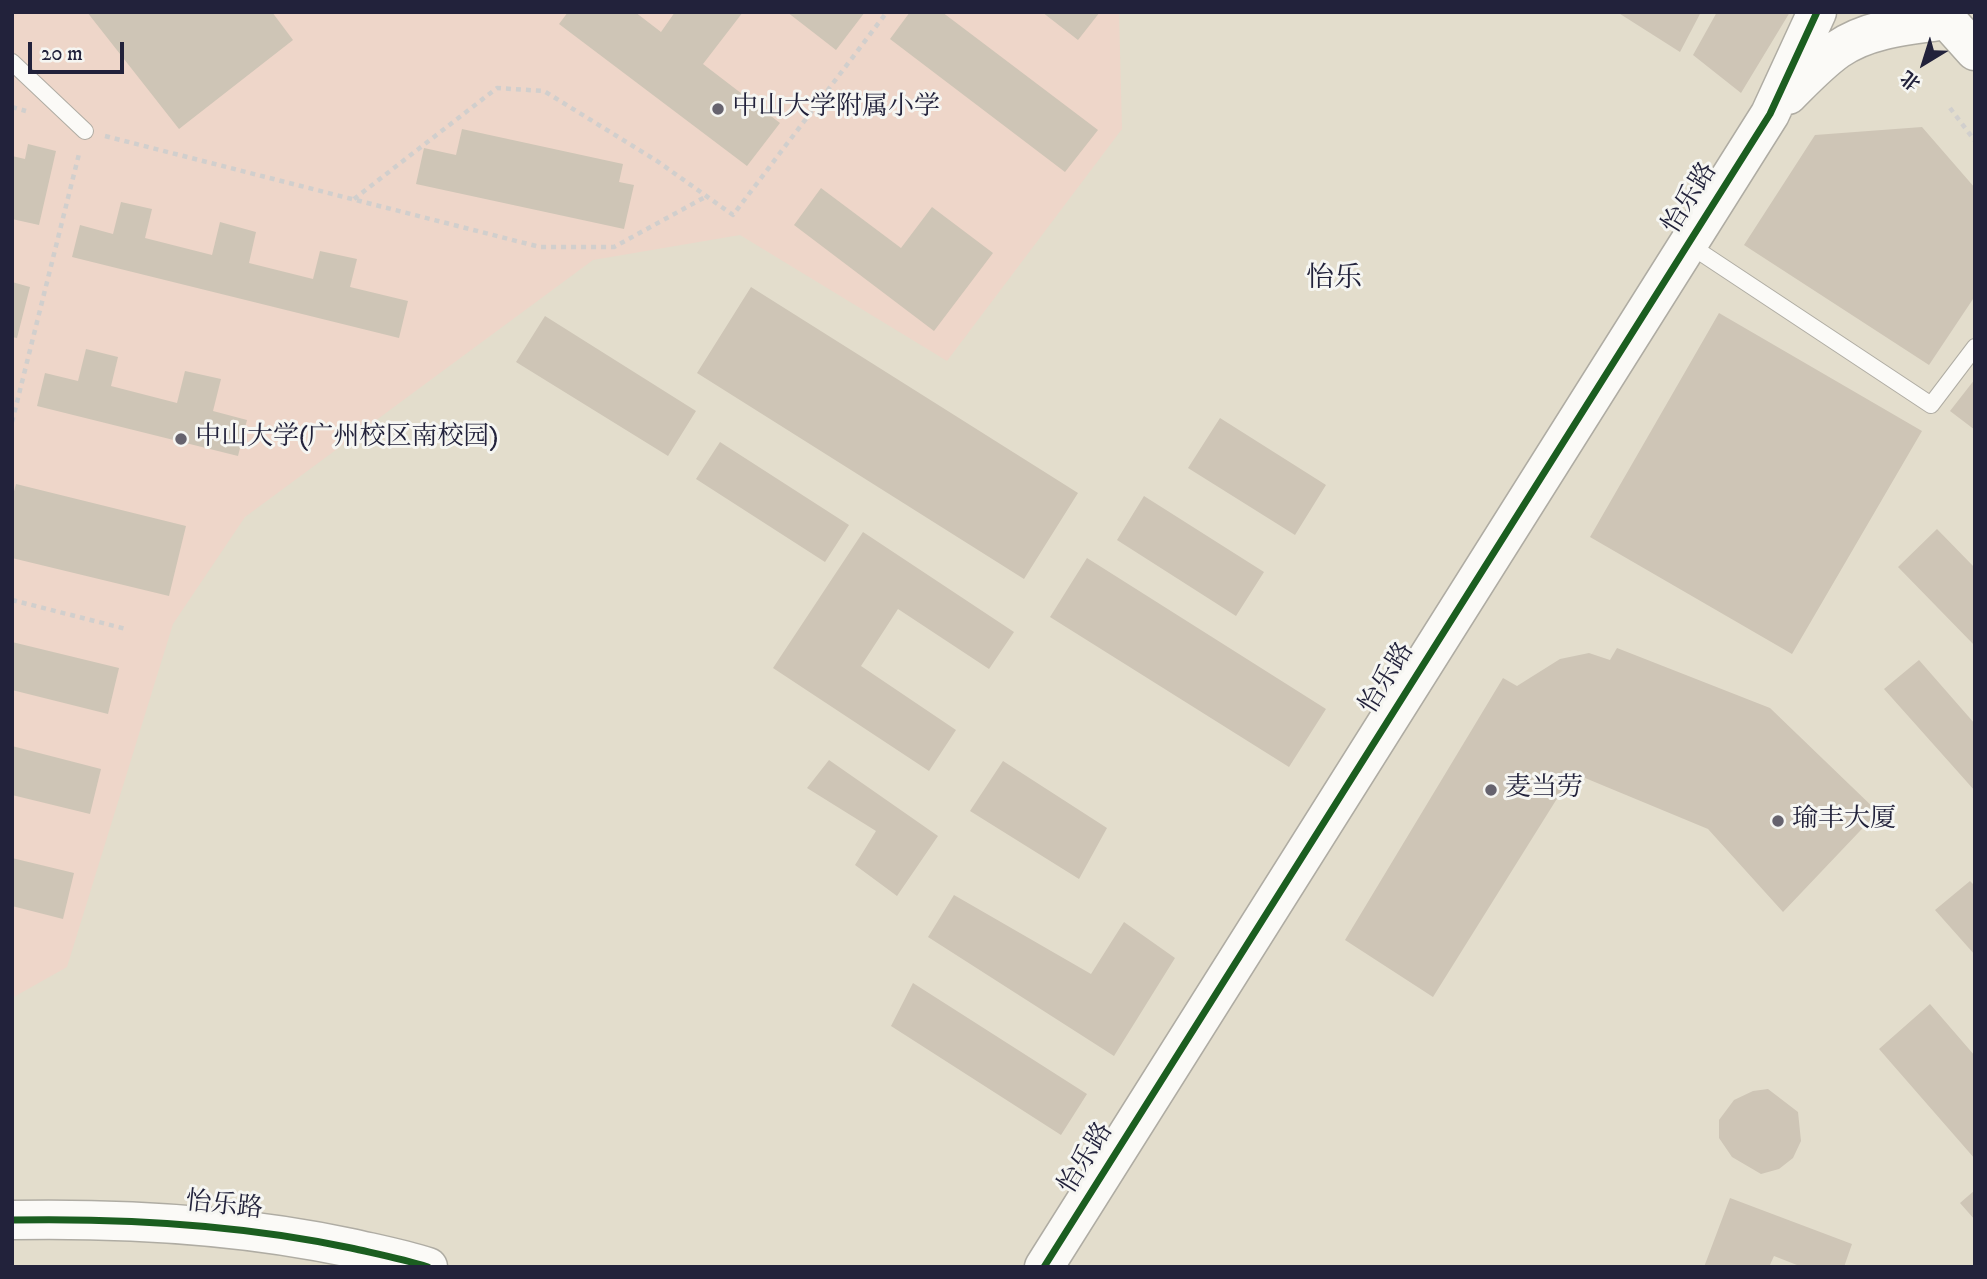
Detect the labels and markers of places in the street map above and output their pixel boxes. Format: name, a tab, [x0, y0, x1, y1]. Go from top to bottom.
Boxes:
place label: 中山大学附属小学	[732, 93, 940, 125]
marker: 中山大学附属小学	[710, 101, 726, 117]
place label: 中山大学(广州校区南校园)	[195, 423, 498, 455]
marker: 中山大学(广州校区南校园)	[173, 431, 189, 447]
place label: 麦当劳	[1505, 774, 1583, 806]
marker: 麦当劳	[1483, 782, 1499, 798]
place label: 瑜丰大厦	[1792, 805, 1896, 837]
marker: 瑜丰大厦	[1770, 813, 1786, 829]

